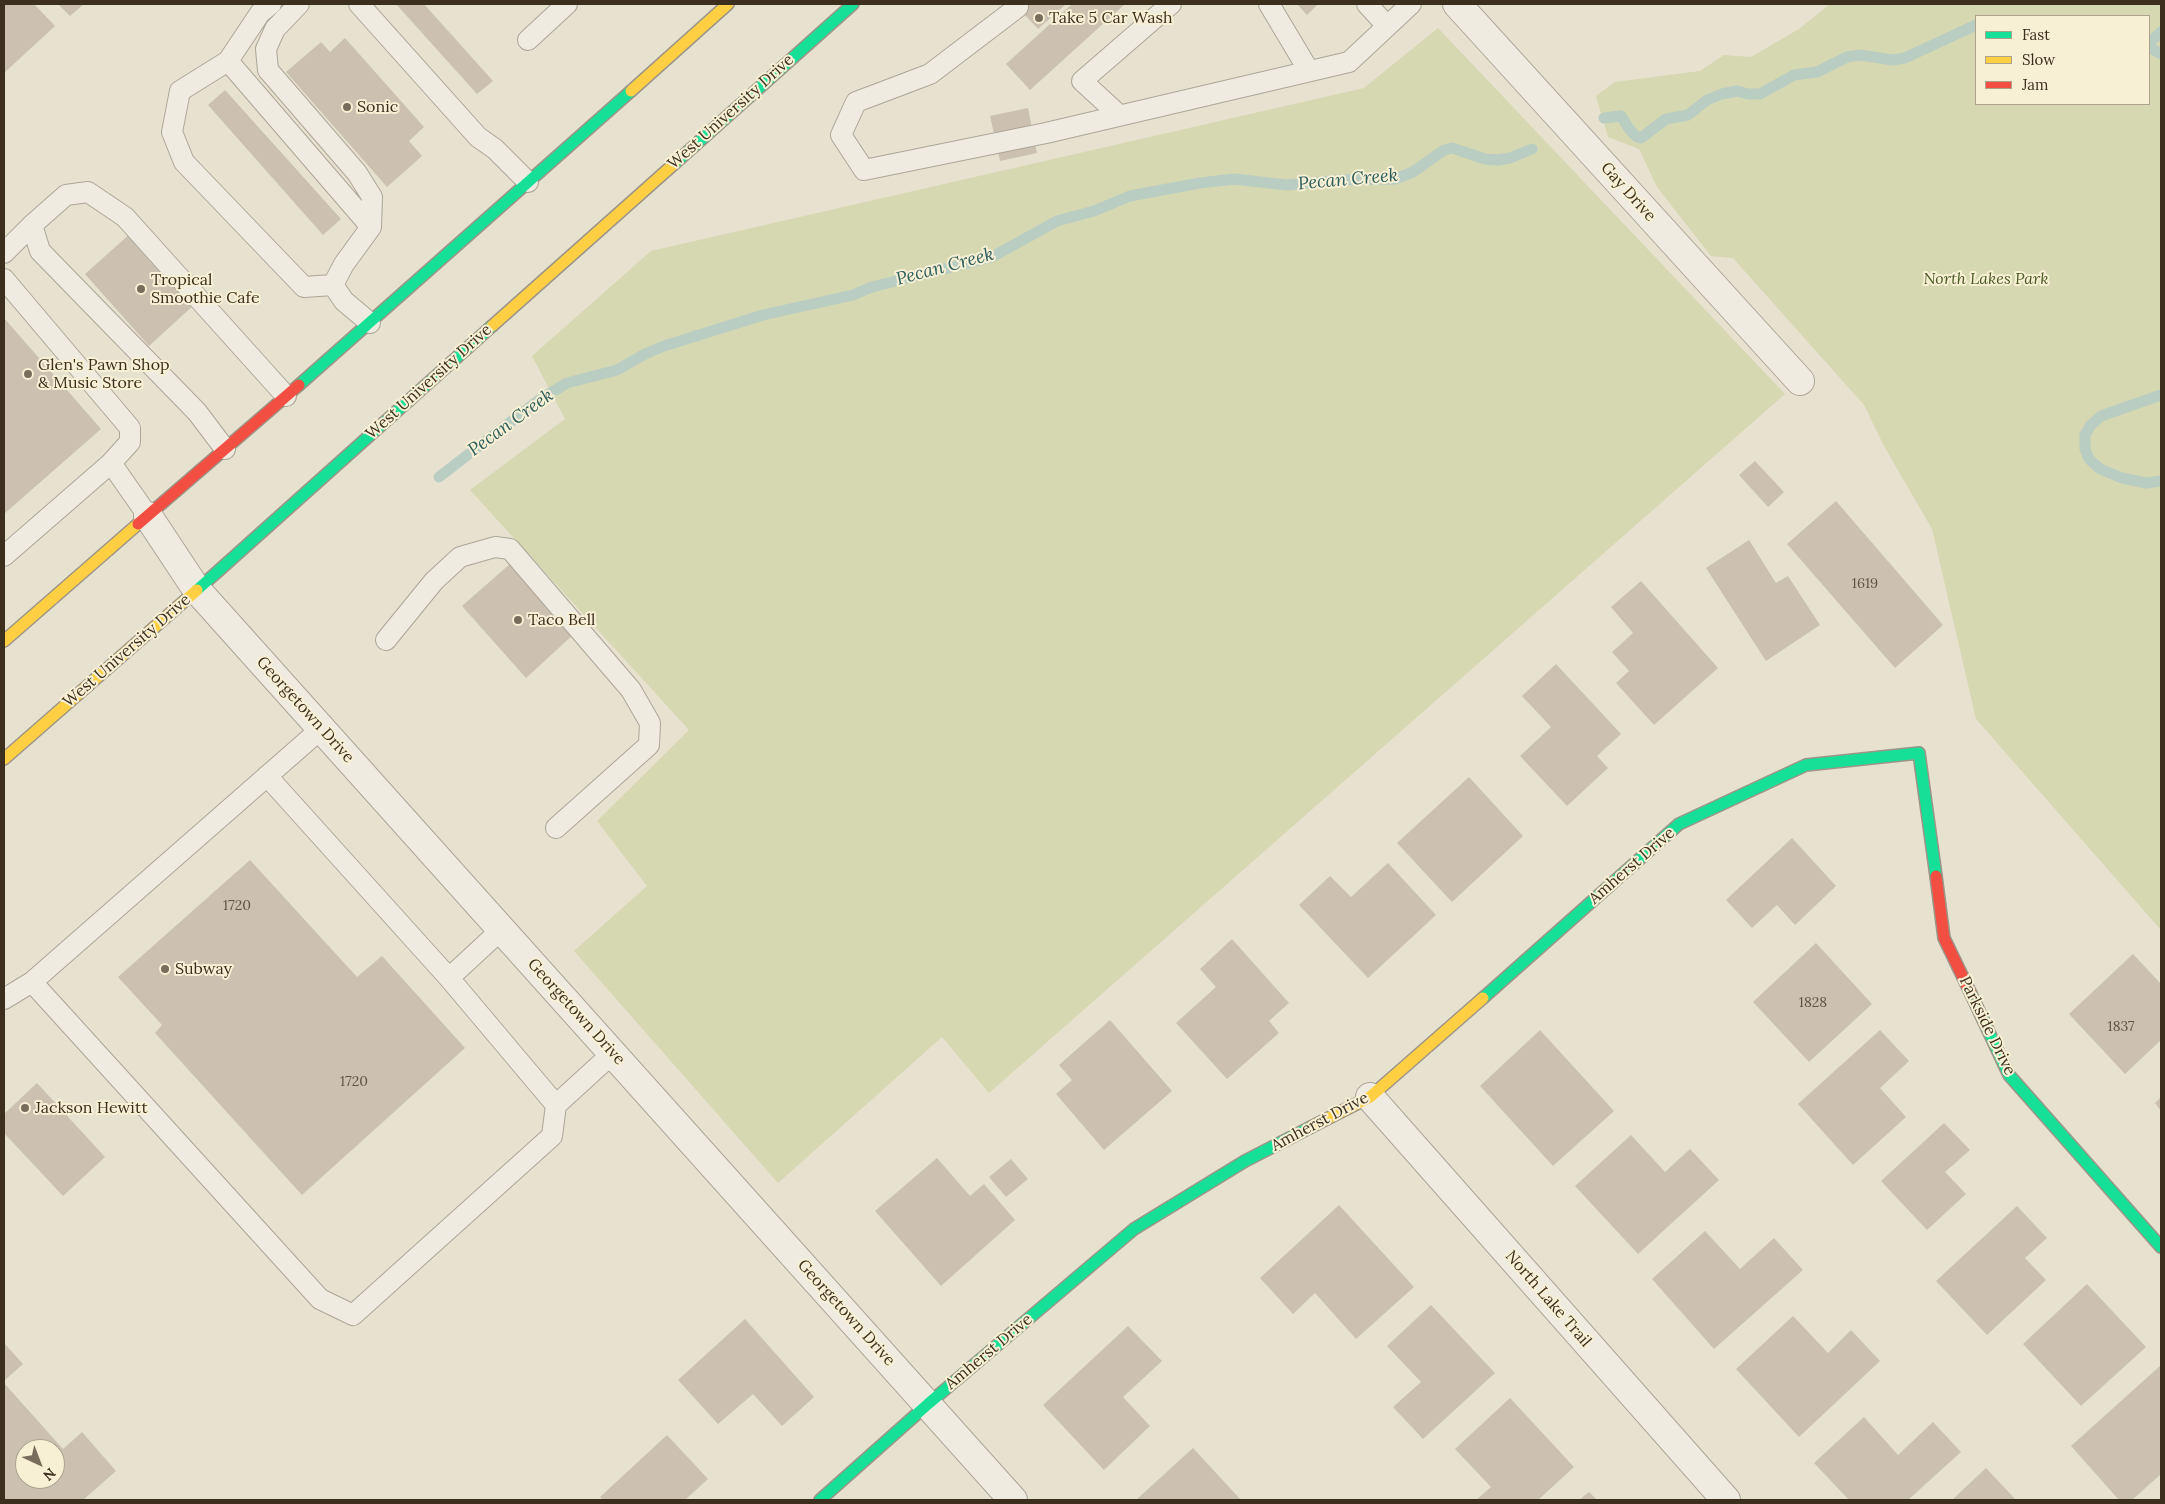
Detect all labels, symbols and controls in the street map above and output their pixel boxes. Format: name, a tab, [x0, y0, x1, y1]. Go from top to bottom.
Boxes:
place label: Take 5 Car Wash	[1049, 8, 1173, 28]
marker: Take 5 Car Wash	[1033, 12, 1045, 24]
legend	[1975, 15, 2150, 105]
text: Fast	[2022, 25, 2050, 44]
street label: West University Drive	[664, 50, 798, 174]
text: Slow	[2022, 50, 2055, 69]
text: Jam	[2022, 75, 2049, 94]
place label: Sonic	[357, 97, 398, 117]
marker: Sonic	[341, 101, 353, 113]
street label: Gay Drive	[1596, 158, 1660, 226]
water label: Pecan Creek	[1297, 165, 1399, 195]
water label: Pecan Creek	[894, 244, 996, 290]
park label: North Lakes Park	[1923, 269, 2049, 289]
place label: Tropical Smoothie Cafe	[151, 270, 260, 308]
marker: Tropical Smoothie Cafe	[135, 283, 147, 295]
street label: West University Drive	[362, 320, 496, 444]
place label: Glen's Pawn Shop & Music Store	[38, 355, 170, 393]
marker: Glen's Pawn Shop & Music Store	[22, 368, 34, 380]
water label: Pecan Creek	[464, 385, 558, 461]
house number: 1619	[1852, 576, 1878, 592]
street label: West University Drive	[59, 590, 195, 712]
place label: Taco Bell	[528, 610, 595, 630]
marker: Taco Bell	[512, 614, 524, 626]
street label: Georgetown Drive	[252, 653, 358, 767]
street label: Amherst Drive	[1585, 824, 1679, 908]
house number: 1720	[223, 898, 251, 914]
street label: Georgetown Drive	[523, 955, 629, 1069]
place label: Subway	[175, 959, 232, 979]
marker: Subway	[159, 963, 171, 975]
street label: Parkside Drive	[1955, 973, 2019, 1079]
house number: 1828	[1799, 995, 1827, 1011]
house number: 1837	[2108, 1019, 2134, 1035]
house number: 1720	[340, 1074, 368, 1090]
street label: Amherst Drive	[1268, 1088, 1372, 1156]
place label: Jackson Hewitt	[35, 1098, 148, 1118]
marker: Jackson Hewitt	[19, 1102, 31, 1114]
street label: North Lake Trail	[1501, 1247, 1595, 1351]
street label: Georgetown Drive	[793, 1256, 899, 1370]
street label: Amherst Drive	[942, 1310, 1036, 1394]
north arrow	[15, 1439, 65, 1489]
text: N	[39, 1464, 60, 1485]

